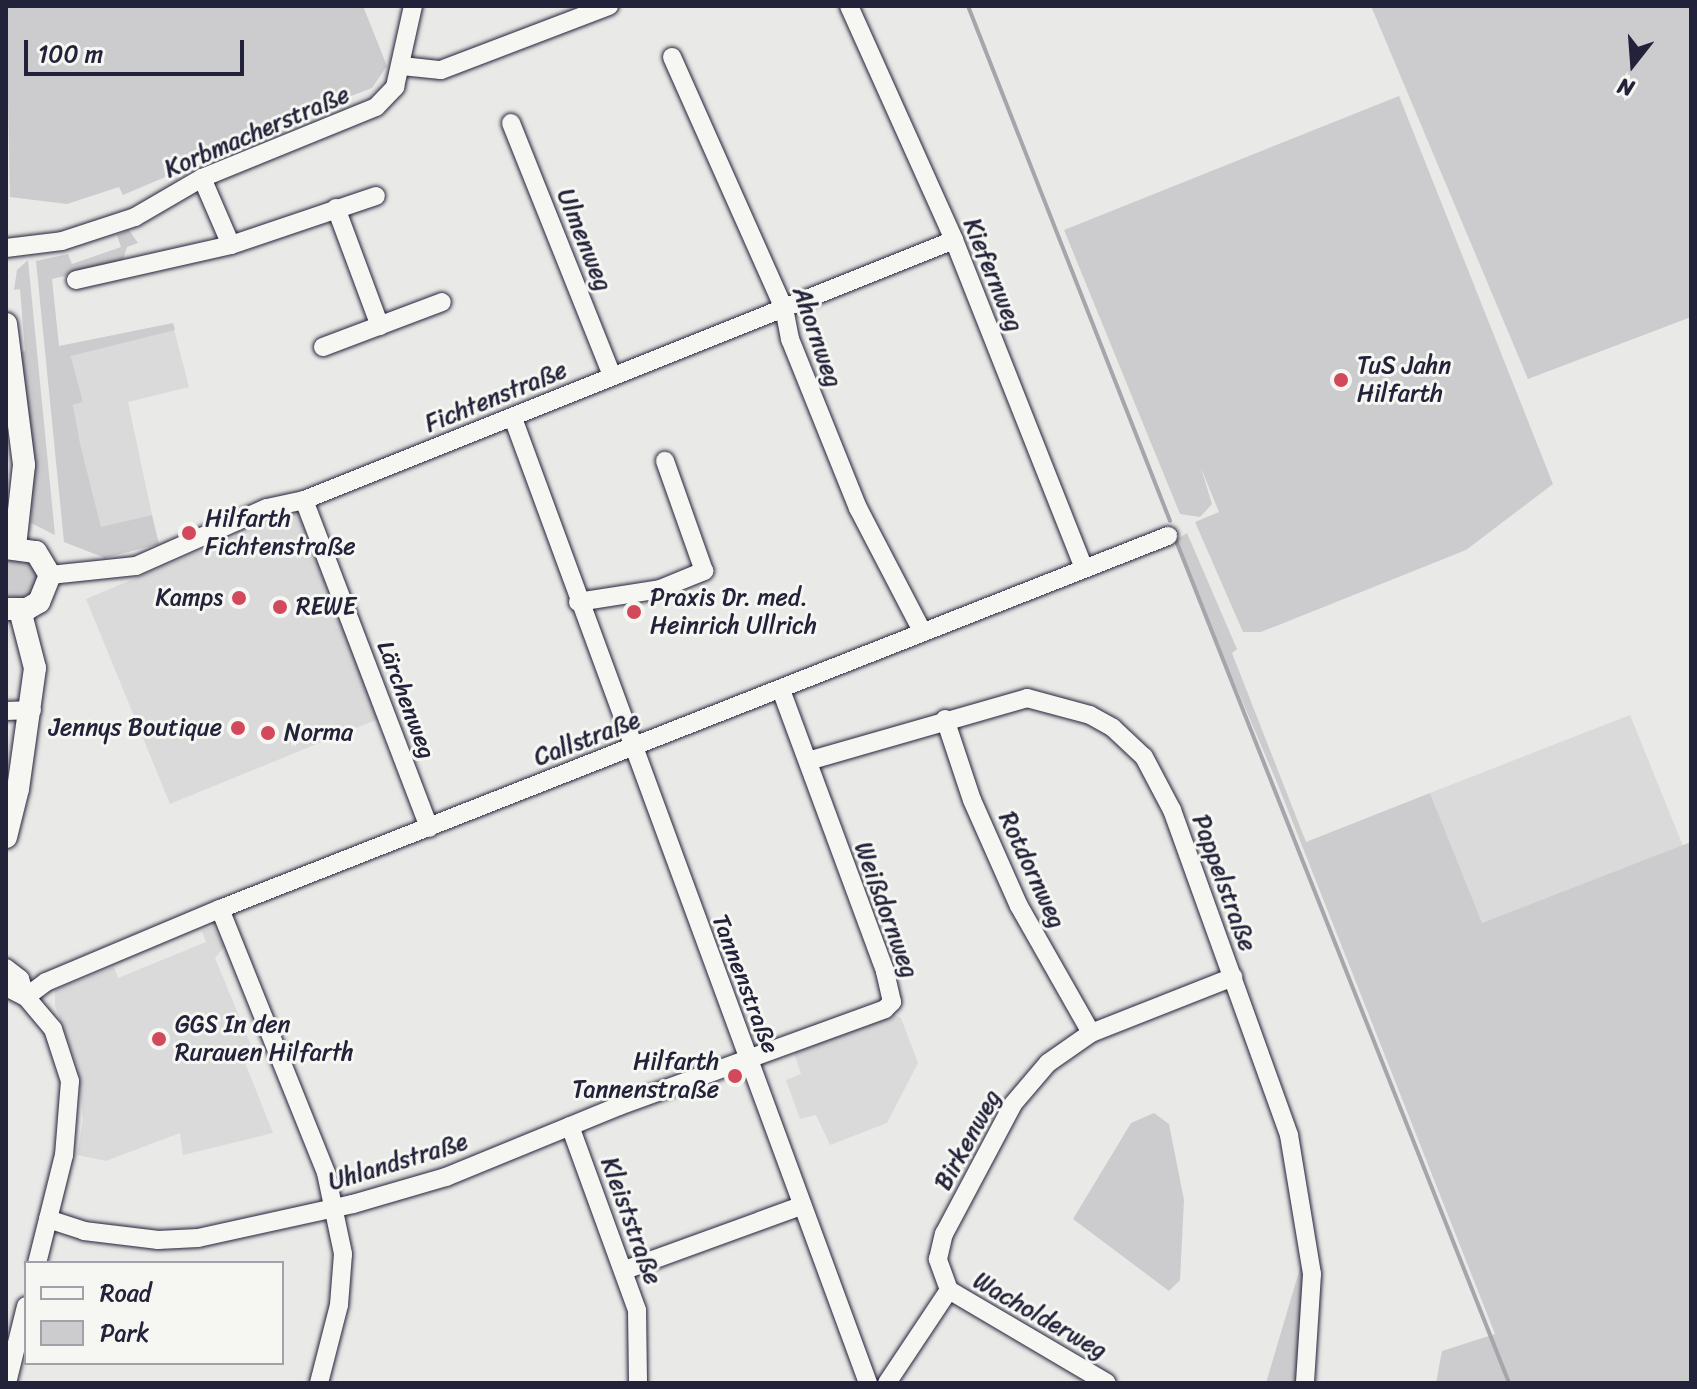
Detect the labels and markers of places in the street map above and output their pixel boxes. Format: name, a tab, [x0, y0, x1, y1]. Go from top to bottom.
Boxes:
place label: TuS Jahn Hilfarth	[1357, 352, 1451, 408]
marker: TuS Jahn Hilfarth	[1332, 371, 1350, 389]
place label: Hilfarth Fichtenstraße	[205, 505, 356, 561]
marker: Hilfarth Fichtenstraße	[180, 524, 198, 542]
place label: Kamps	[155, 584, 223, 612]
place label: Praxis Dr. med. Heinrich Ullrich	[650, 584, 817, 640]
marker: Kamps	[230, 589, 248, 607]
place label: REWE	[296, 593, 356, 621]
marker: REWE	[271, 598, 289, 616]
marker: Praxis Dr. med. Heinrich Ullrich	[625, 603, 643, 621]
place label: Jennys Boutique	[49, 714, 222, 742]
marker: Jennys Boutique	[229, 719, 247, 737]
place label: Norma	[284, 719, 353, 747]
marker: Norma	[259, 724, 277, 742]
place label: GGS In den Rurauen Hilfarth	[175, 1011, 355, 1067]
marker: GGS In den Rurauen Hilfarth	[150, 1030, 168, 1048]
place label: Hilfarth Tannenstraße	[572, 1048, 719, 1104]
marker: Hilfarth Tannenstraße	[726, 1067, 744, 1085]

